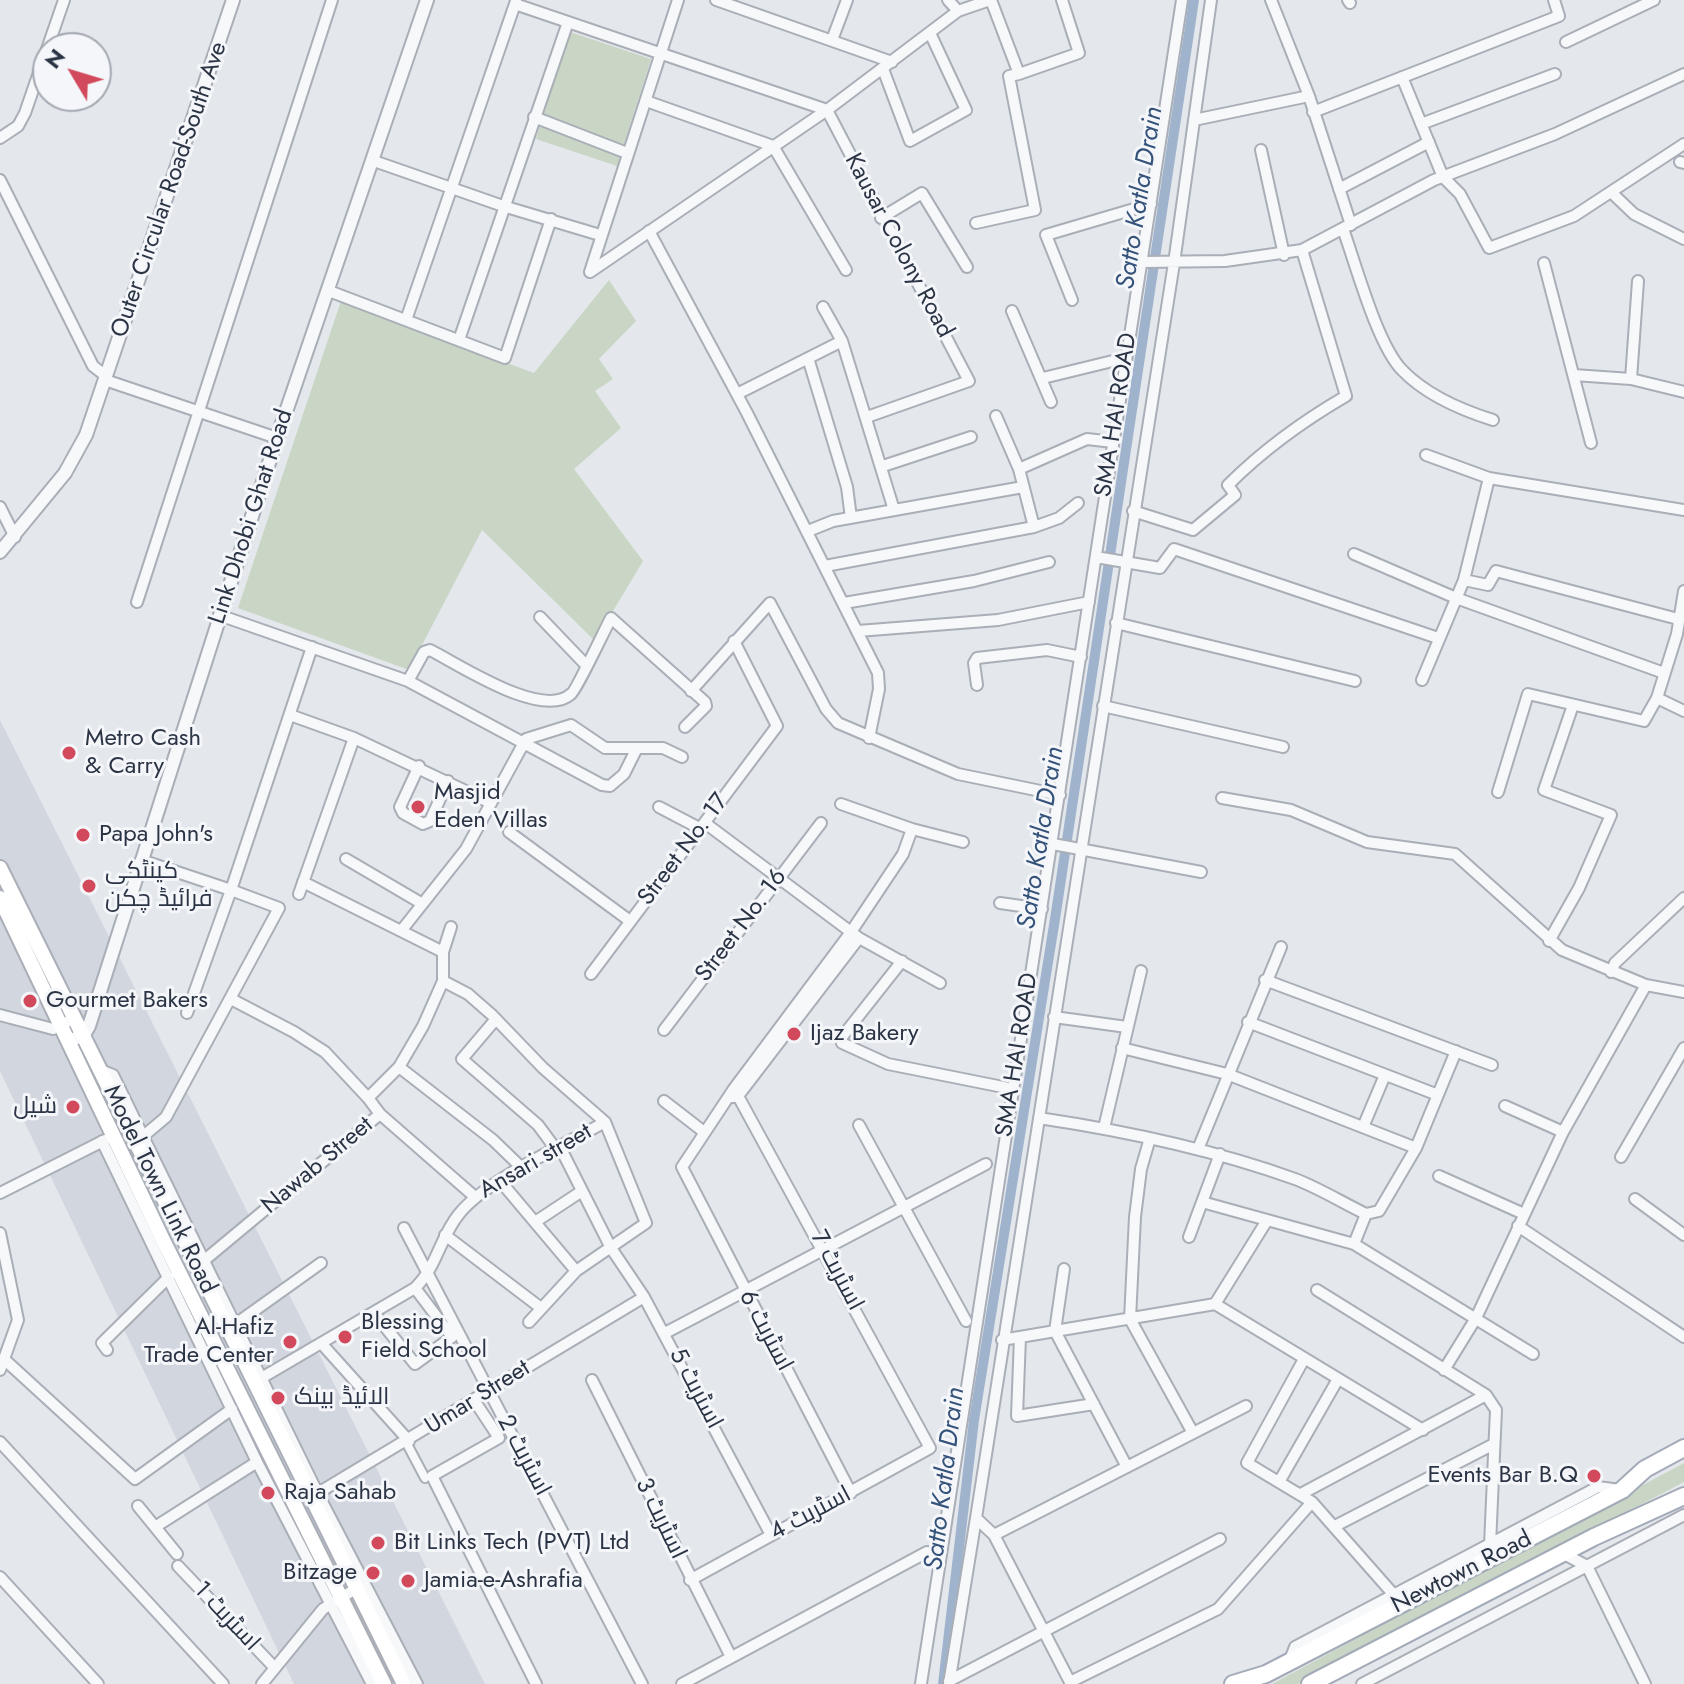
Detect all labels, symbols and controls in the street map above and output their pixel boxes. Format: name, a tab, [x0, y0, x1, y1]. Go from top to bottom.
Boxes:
north arrow	[32, 32, 112, 112]
street label: Outer Circular Road-South Ave	[106, 38, 234, 342]
text: N	[37, 42, 73, 75]
water label: Satto Katla Drain	[1111, 104, 1171, 292]
street label: Kausar Colony Road	[837, 149, 959, 343]
street label: SMA HAI ROAD	[1090, 331, 1144, 499]
street label: Link Dhobi Ghat Road	[204, 406, 300, 628]
place label: Metro Cash & Carry	[85, 725, 201, 781]
marker: Metro Cash & Carry	[60, 744, 78, 762]
water label: Satto Katla Drain	[1012, 744, 1072, 932]
place label: Masjid Eden Villas	[434, 779, 547, 835]
street label: Street No. 17	[633, 788, 735, 912]
marker: Masjid Eden Villas	[409, 798, 427, 816]
place label: Papa John's	[99, 821, 213, 849]
marker: Papa John's	[74, 826, 92, 844]
place label: کینٹکی فرائیڈ چکن	[105, 858, 213, 914]
street label: Street No. 16	[690, 864, 794, 988]
marker: کینٹکی فرائیڈ چکن	[80, 877, 98, 895]
street label: SMA HAI ROAD	[991, 971, 1045, 1139]
place label: Gourmet Bakers	[46, 987, 208, 1015]
marker: Gourmet Bakers	[21, 992, 39, 1010]
place label: Ijaz Bakery	[810, 1020, 919, 1048]
marker: Ijaz Bakery	[785, 1025, 803, 1043]
street label: Model Town Link Road	[96, 1081, 222, 1299]
place label: شیل	[13, 1093, 57, 1121]
marker: شیل	[64, 1098, 82, 1116]
street label: Nawab Street	[257, 1111, 379, 1221]
street label: Ansari street	[475, 1118, 597, 1206]
street label: اسٹریٹ 7	[803, 1226, 869, 1316]
street label: اسٹریٹ 6	[732, 1286, 798, 1376]
place label: Blessing Field School	[361, 1309, 487, 1365]
place label: Al-Hafiz Trade Center	[144, 1314, 274, 1370]
marker: Blessing Field School	[336, 1328, 354, 1346]
marker: Al-Hafiz Trade Center	[281, 1333, 299, 1351]
street label: اسٹریٹ 5	[662, 1344, 728, 1434]
street label: Umar Street	[420, 1355, 536, 1441]
place label: الائیڈ بینک	[294, 1384, 390, 1412]
water label: Satto Katla Drain	[919, 1385, 973, 1573]
marker: الائیڈ بینک	[269, 1389, 287, 1407]
street label: اسٹریٹ 2	[490, 1411, 556, 1501]
place label: Events Bar B.Q	[1427, 1462, 1578, 1490]
marker: Events Bar B.Q	[1585, 1467, 1603, 1485]
street label: اسٹریٹ 3	[628, 1474, 692, 1564]
place label: Raja Sahab	[284, 1479, 396, 1507]
street label: اسٹریٹ 4	[765, 1481, 857, 1547]
marker: Raja Sahab	[259, 1484, 277, 1502]
street label: Newtown Road	[1387, 1525, 1537, 1621]
place label: Bit Links Tech (PVT) Ltd	[394, 1529, 629, 1557]
marker: Bit Links Tech (PVT) Ltd	[369, 1534, 387, 1552]
place label: Bitzage	[283, 1559, 357, 1587]
marker: Bitzage	[364, 1564, 382, 1582]
place label: Jamia-e-Ashrafia	[424, 1567, 583, 1595]
marker: Jamia-e-Ashrafia	[399, 1572, 417, 1590]
street label: اسٹریٹ 1	[187, 1576, 265, 1658]

